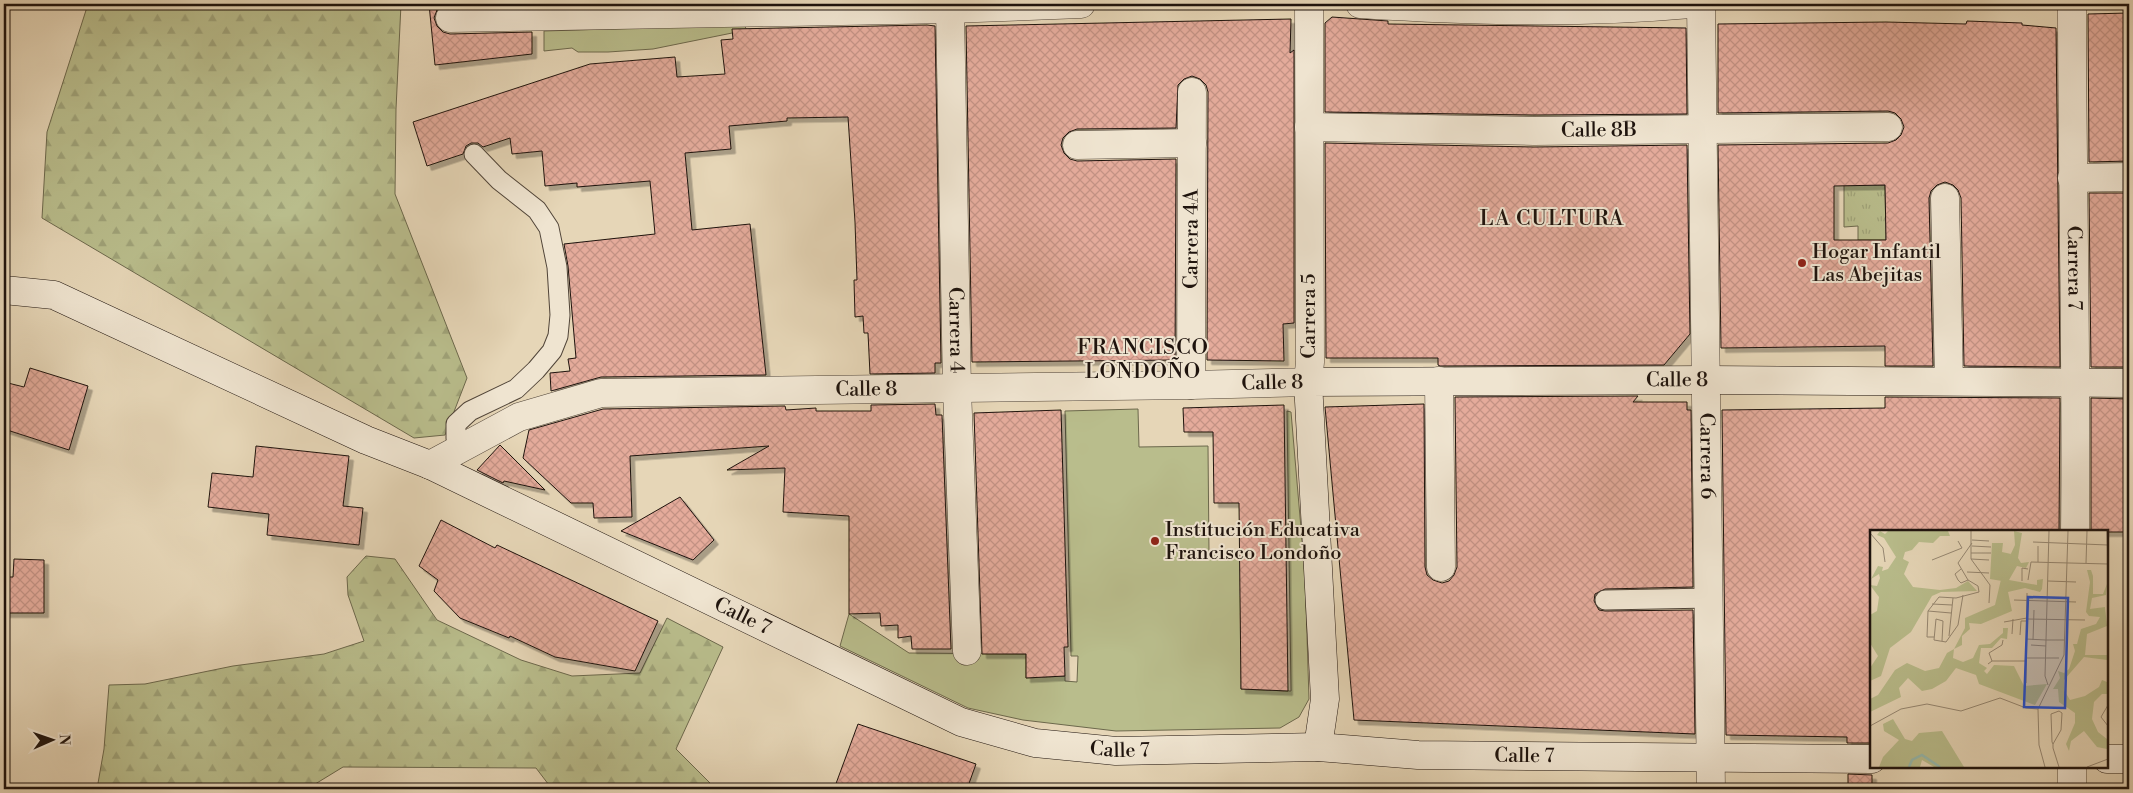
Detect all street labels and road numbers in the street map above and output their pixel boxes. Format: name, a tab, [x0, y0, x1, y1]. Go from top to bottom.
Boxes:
street label: Calle 8B	[1561, 117, 1637, 143]
street label: Carrera 4A	[1179, 188, 1204, 289]
street label: Carrera 7	[2061, 226, 2087, 310]
street label: Carrera 5	[1297, 273, 1322, 359]
street label: Carrera 4	[943, 287, 969, 373]
street label: Calle 8	[1646, 367, 1708, 393]
street label: Calle 8	[1241, 370, 1304, 396]
street label: Calle 8	[835, 376, 898, 402]
street label: Carrera 6	[1694, 413, 1720, 499]
street label: Calle 7	[710, 592, 775, 640]
street label: Calle 7	[1089, 736, 1150, 764]
street label: Calle 7	[1494, 743, 1555, 769]

